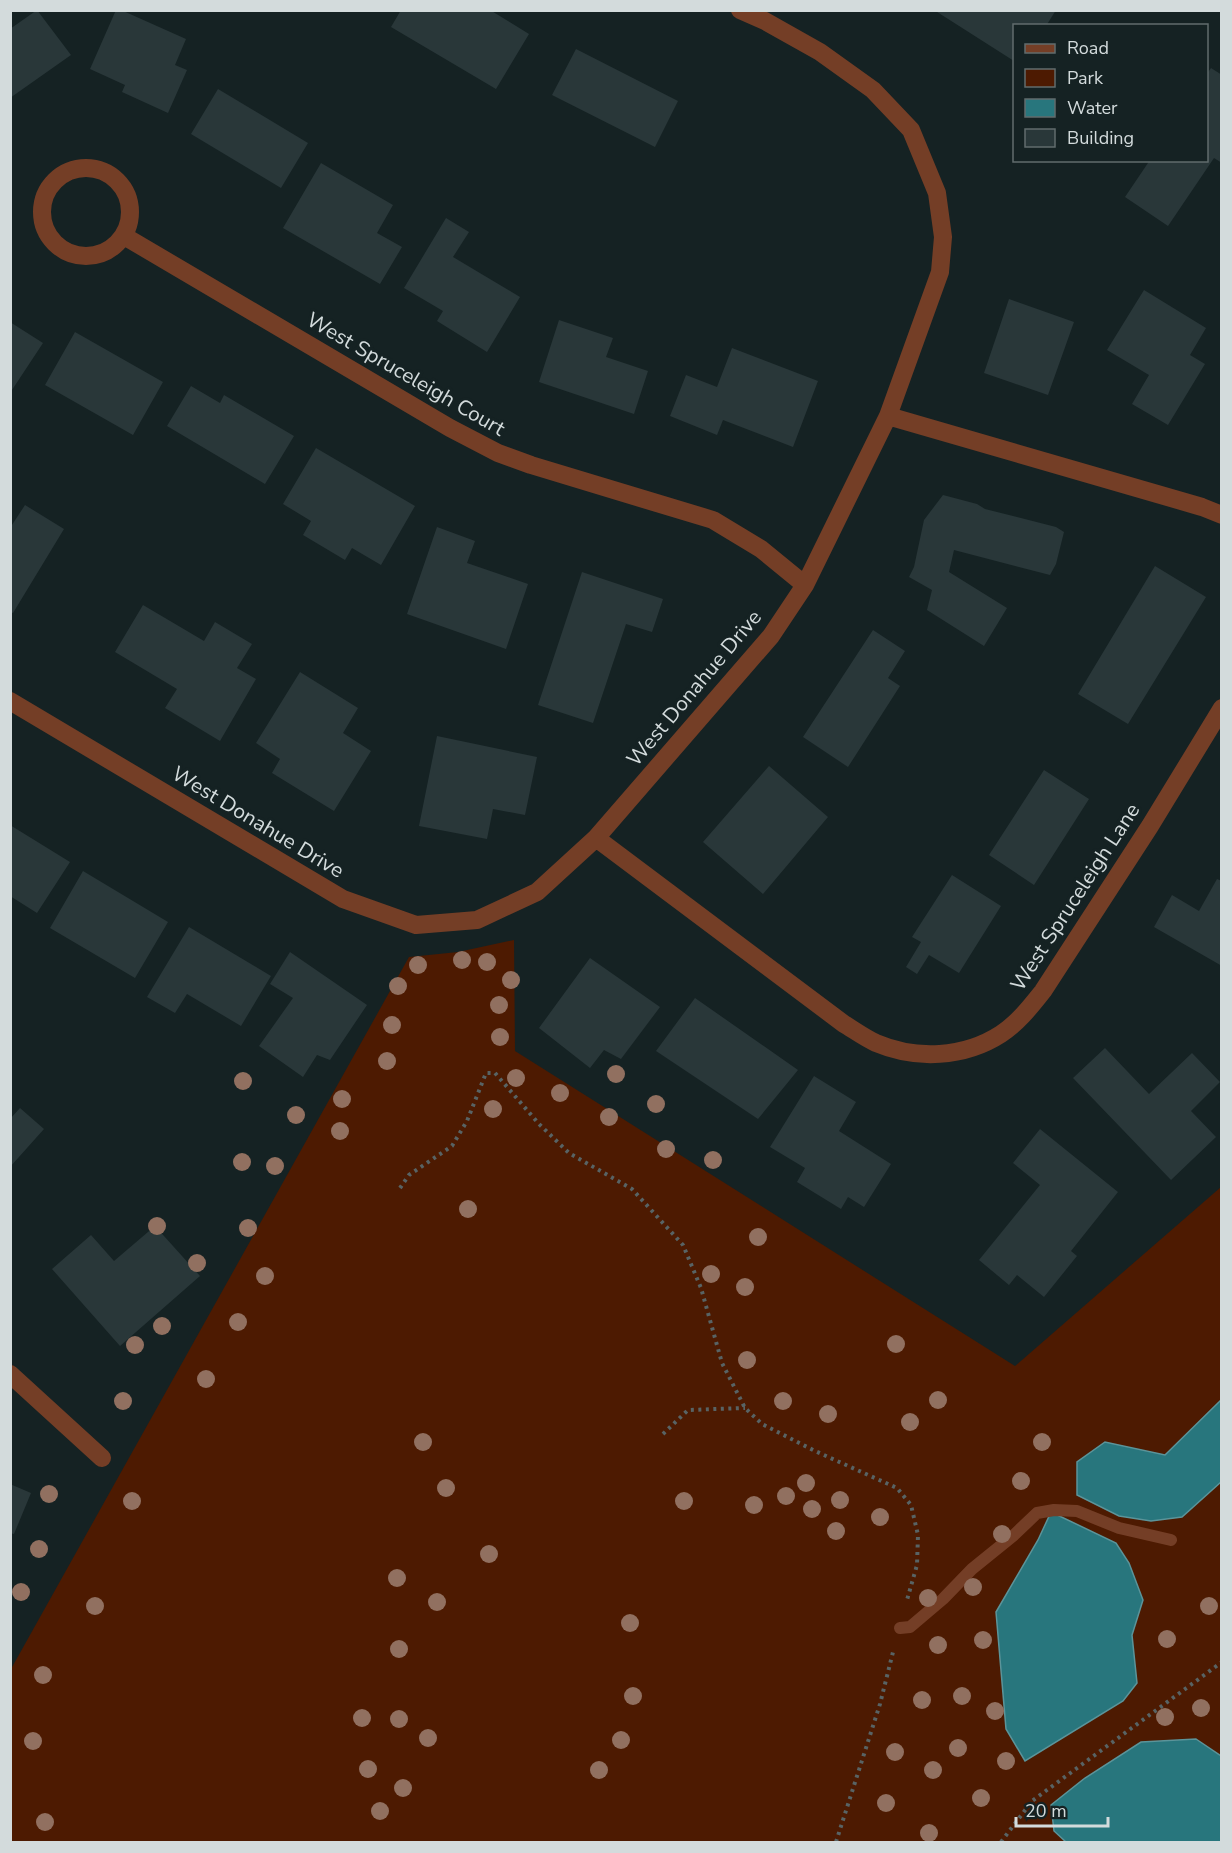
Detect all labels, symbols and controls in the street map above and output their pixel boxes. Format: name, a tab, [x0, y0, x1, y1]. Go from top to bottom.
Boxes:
legend	[1013, 24, 1208, 162]
text: Road	[1067, 36, 1109, 60]
text: Park	[1067, 66, 1104, 90]
text: Water	[1067, 96, 1118, 120]
text: Building	[1067, 126, 1134, 150]
street label: West Spruceleigh Court	[302, 306, 511, 443]
street label: West Donahue Drive	[620, 604, 768, 772]
street label: West Donahue Drive	[167, 759, 349, 885]
street label: West Spruceleigh Lane	[1004, 798, 1146, 996]
scale bar	[1016, 1790, 1108, 1828]
text: 20 m	[1025, 1799, 1067, 1823]

